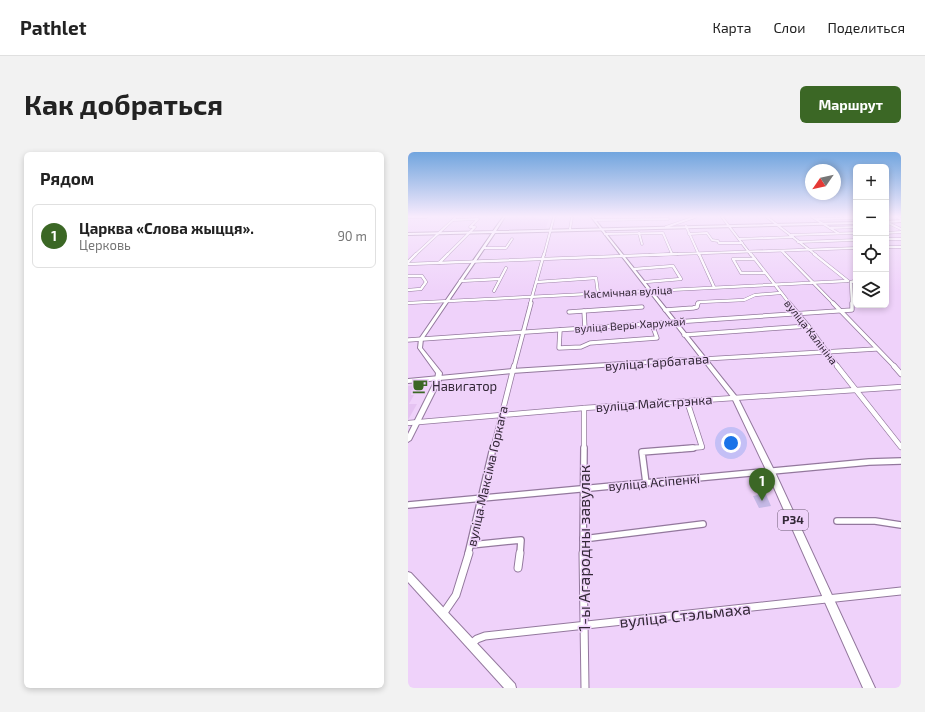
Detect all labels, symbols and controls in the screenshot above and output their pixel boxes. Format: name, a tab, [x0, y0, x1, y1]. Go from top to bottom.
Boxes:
text: Pathlet	[20, 16, 86, 39]
text: Карта	[712, 19, 751, 36]
text: Слои	[773, 19, 805, 36]
text: Поделиться	[827, 19, 905, 36]
button: Маршрут	[800, 86, 901, 123]
text: Как добраться	[24, 87, 223, 121]
north arrow	[805, 164, 841, 200]
map controls	[853, 164, 889, 308]
button: +	[853, 164, 889, 200]
text: Рядом	[40, 168, 94, 188]
button: −	[853, 200, 889, 236]
text: Царква «Слова жыцця».	[79, 219, 254, 237]
text: 1	[51, 228, 57, 244]
text: 90 m	[337, 228, 367, 244]
button: locate	[853, 236, 889, 272]
text: Церковь	[79, 237, 131, 253]
button: layers	[853, 272, 889, 308]
street label: Касмічная вуліца	[583, 283, 673, 301]
street label: вуліца Калініна	[781, 297, 841, 367]
street label: вуліца Веры Харужай	[574, 314, 686, 336]
street label: вуліца Гарбатава	[604, 350, 710, 374]
cafe icon: Навигатор	[411, 377, 429, 395]
place label: Навигатор	[432, 378, 497, 394]
street label: вуліца Майстрэнка	[595, 391, 713, 415]
street label: вуліца Максіма Горкага	[463, 404, 511, 548]
your location	[721, 433, 741, 453]
street label: 1-ы Агародны завулак	[574, 464, 594, 631]
pin: 1	[749, 468, 775, 501]
street label: вуліца Асіпенкі	[607, 470, 701, 494]
road number: Р34	[778, 510, 808, 530]
street label: вуліца Стэльмаха	[618, 598, 752, 632]

